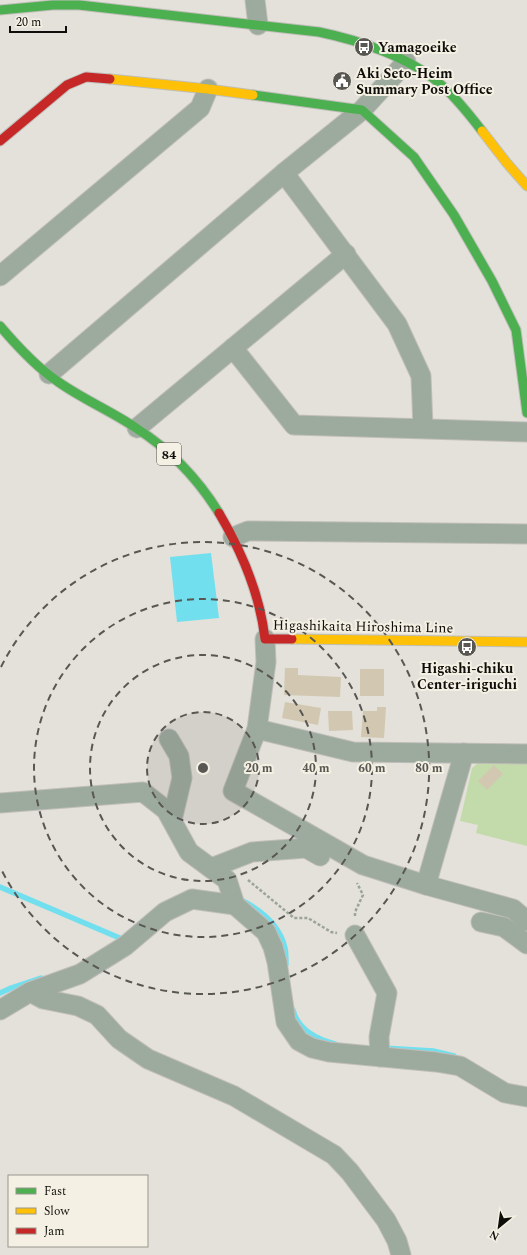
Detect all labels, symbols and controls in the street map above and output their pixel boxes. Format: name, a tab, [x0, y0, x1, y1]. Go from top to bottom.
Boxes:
scale bar	[10, 8, 66, 34]
text: 20 m	[16, 13, 41, 32]
bus stop icon: Yamagoeike	[353, 36, 375, 58]
place label: Yamagoeike	[378, 37, 457, 58]
place label: Aki Seto-Heim Summary Post Office	[356, 63, 493, 100]
public building icon: Aki Seto-Heim Summary Post Office	[331, 70, 353, 92]
road number: 84	[157, 443, 181, 465]
street label: Higashikaita Hiroshima Line	[273, 614, 454, 639]
bus stop icon: Higashi-chiku Center-iriguchi	[456, 636, 478, 658]
place label: Higashi-chiku Center-iriguchi	[417, 658, 517, 695]
text: 20 m	[245, 759, 273, 778]
text: 40 m	[302, 759, 330, 778]
text: 60 m	[358, 759, 386, 778]
text: 80 m	[415, 759, 443, 778]
centre of rings	[196, 761, 210, 775]
legend	[8, 1175, 148, 1247]
text: Fast	[44, 1182, 66, 1201]
text: Slow	[44, 1202, 70, 1221]
north arrow	[479, 1207, 519, 1247]
text: Jam	[44, 1222, 65, 1241]
text: N	[486, 1226, 502, 1245]

